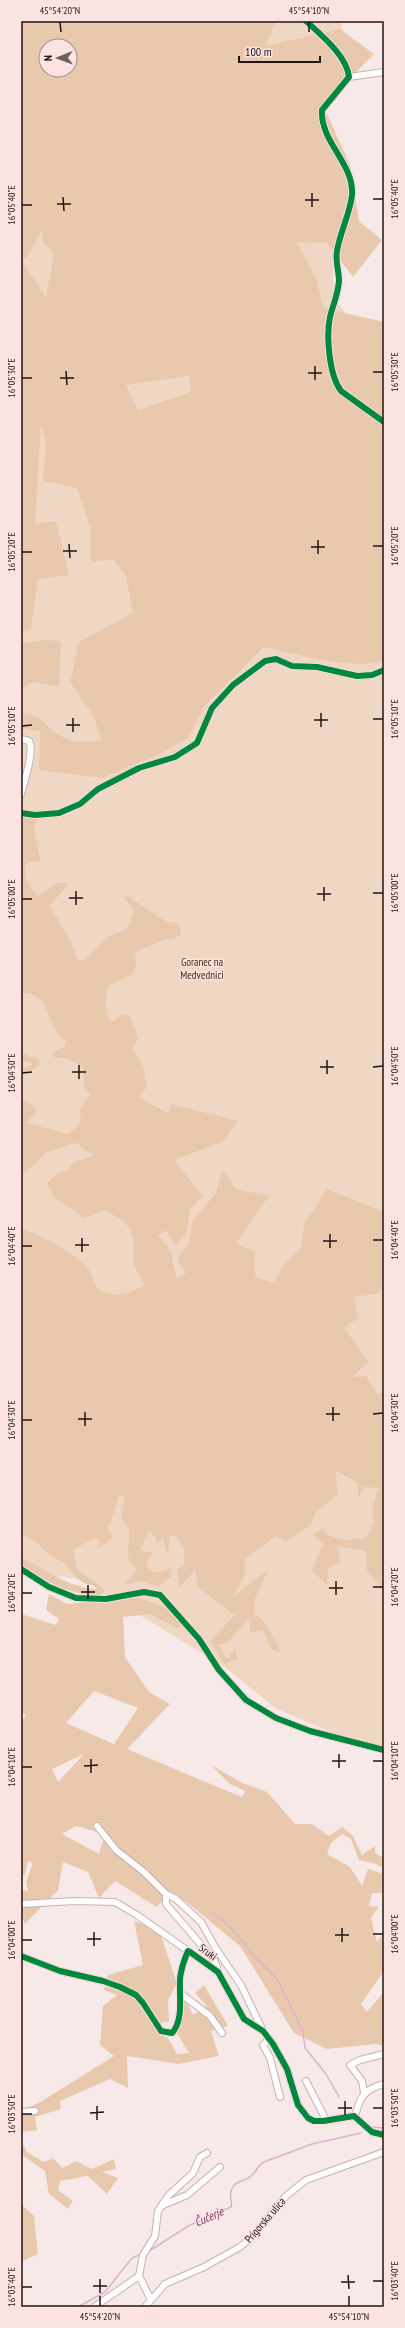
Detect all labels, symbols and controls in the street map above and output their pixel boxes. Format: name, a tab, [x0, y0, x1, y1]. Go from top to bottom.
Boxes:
text: 45°54'20"N	[40, 4, 80, 17]
text: 45°54'10"N	[289, 4, 329, 17]
north arrow	[38, 38, 78, 78]
scale bar	[239, 38, 320, 64]
text: 100 m	[245, 44, 272, 59]
text: N	[41, 55, 55, 61]
text: 16°05'40"E	[388, 179, 401, 219]
text: 16°05'40"E	[5, 185, 18, 225]
text: 16°05'30"E	[388, 352, 401, 392]
text: 16°05'30"E	[5, 358, 18, 398]
text: 16°05'20"E	[388, 526, 401, 566]
text: 16°05'20"E	[5, 532, 18, 572]
text: 16°05'10"E	[388, 699, 401, 739]
text: 16°05'10"E	[5, 706, 18, 746]
text: 16°05'00"E	[388, 873, 401, 913]
text: 16°05'00"E	[5, 879, 18, 919]
park label: Goranec na Medvednici	[180, 955, 224, 982]
text: 16°04'50"E	[388, 1046, 401, 1086]
text: 16°04'50"E	[5, 1053, 18, 1093]
text: 16°04'40"E	[388, 1220, 401, 1260]
text: 16°04'40"E	[5, 1226, 18, 1266]
text: 16°04'30"E	[388, 1393, 401, 1433]
text: 16°04'30"E	[5, 1400, 18, 1440]
text: 16°04'20"E	[388, 1567, 401, 1607]
text: 16°04'20"E	[5, 1573, 18, 1613]
text: 16°04'10"E	[388, 1741, 401, 1781]
text: 16°04'10"E	[5, 1747, 18, 1787]
text: 16°04'00"E	[388, 1914, 401, 1954]
text: 16°04'00"E	[5, 1920, 18, 1960]
street label: Sruki	[196, 1941, 220, 1963]
text: 16°03'50"E	[388, 2088, 401, 2128]
text: 16°03'50"E	[5, 2094, 18, 2134]
street label: Prigorska ulica	[242, 2195, 288, 2245]
water label: Čučerje	[192, 2203, 227, 2230]
text: 16°03'40"E	[388, 2261, 401, 2301]
text: 16°03'40"E	[5, 2267, 18, 2307]
text: 45°54'20"N	[80, 2310, 120, 2323]
text: 45°54'10"N	[329, 2310, 369, 2323]

